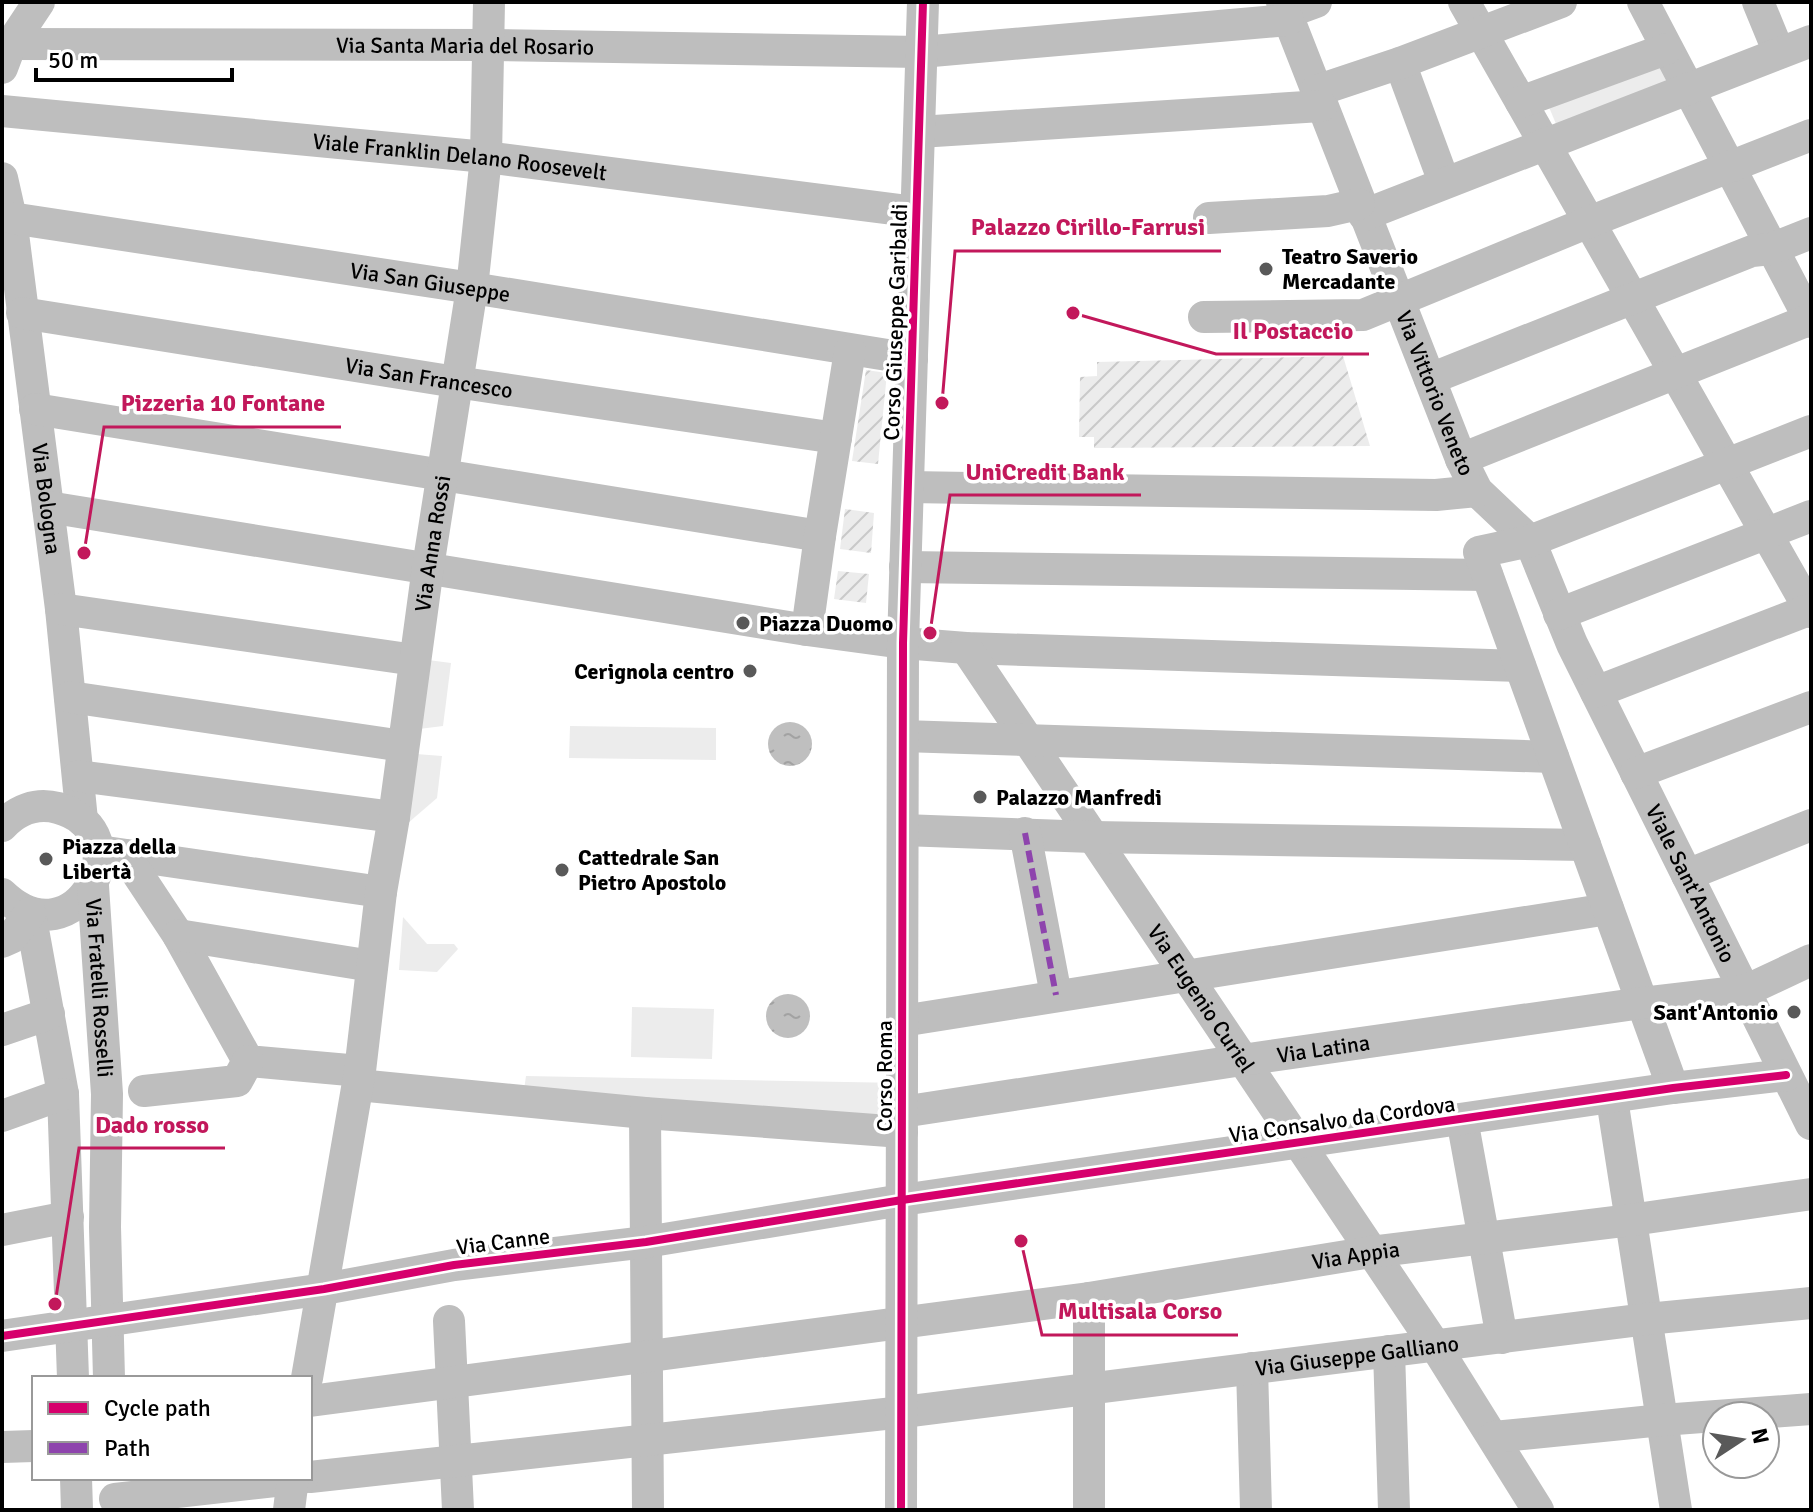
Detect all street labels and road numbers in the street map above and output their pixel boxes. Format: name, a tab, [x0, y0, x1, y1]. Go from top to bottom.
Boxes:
street label: Via Santa Maria del Rosario	[336, 32, 594, 61]
street label: Viale Franklin Delano Roosevelt	[311, 128, 609, 186]
street label: Corso Giuseppe Garibaldi	[878, 203, 913, 441]
street label: Via San Giuseppe	[348, 257, 512, 308]
street label: Via Vittorio Veneto	[1390, 307, 1480, 480]
street label: Via San Francesco	[343, 352, 515, 404]
street label: Via Bologna	[26, 442, 67, 556]
street label: Via Anna Rossi	[409, 473, 456, 614]
street label: Viale Sant'Antonio	[1640, 800, 1741, 967]
street label: Via Fratelli Rosselli	[80, 897, 119, 1078]
street label: Via Eugenio Curiel	[1142, 919, 1261, 1078]
street label: Corso Roma	[871, 1020, 898, 1132]
street label: Via Latina	[1275, 1029, 1372, 1069]
street label: Via Consalvo da Cordova	[1227, 1090, 1457, 1149]
street label: Via Canne	[455, 1222, 551, 1261]
street label: Via Appia	[1310, 1236, 1401, 1275]
street label: Via Giuseppe Galliano	[1254, 1330, 1460, 1382]

